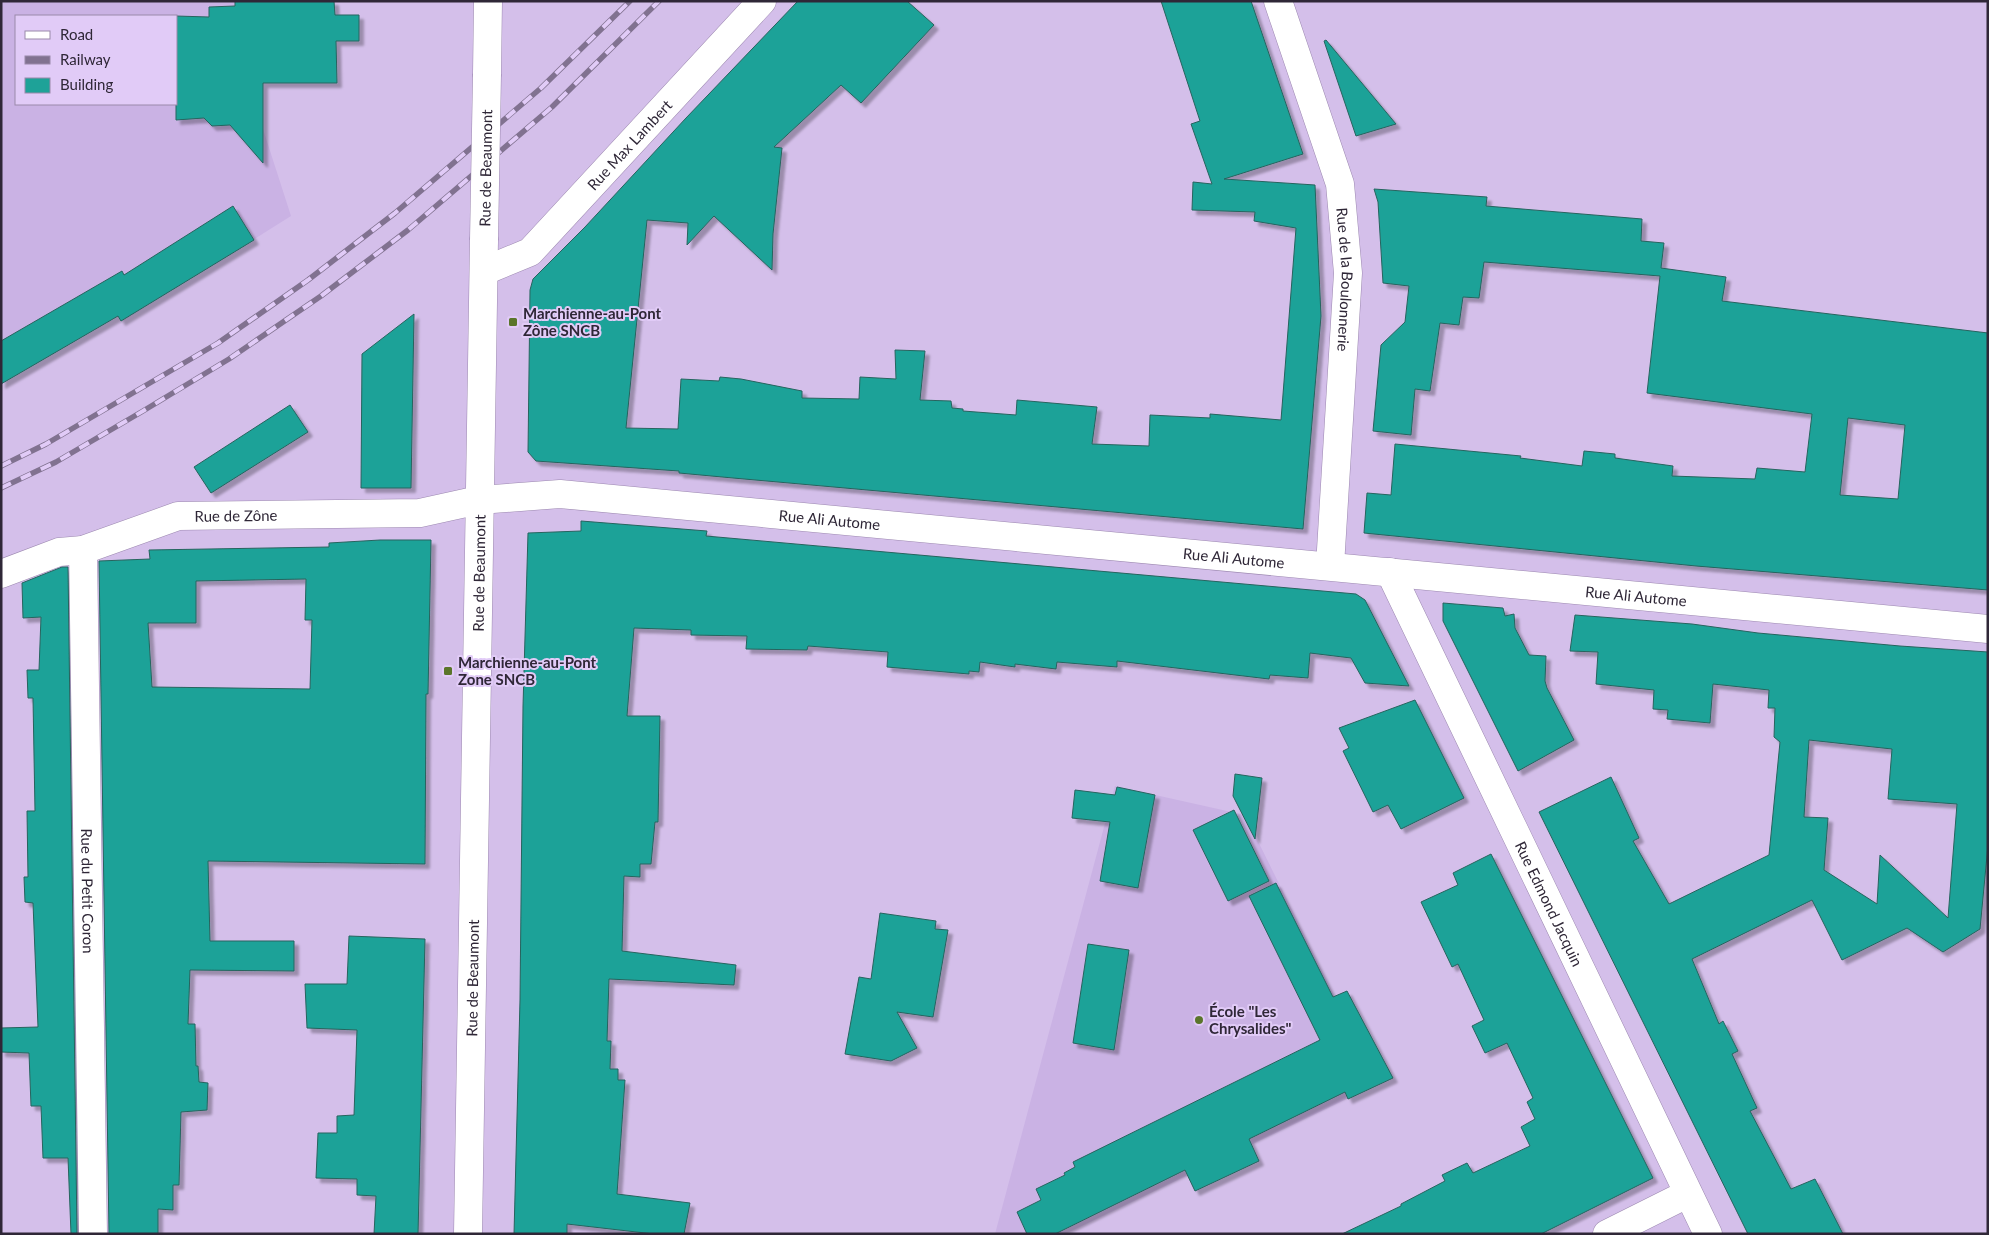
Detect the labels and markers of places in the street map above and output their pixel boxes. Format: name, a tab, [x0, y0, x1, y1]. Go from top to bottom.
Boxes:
place label: Marchienne-au-Pont Zône SNCB	[523, 304, 662, 339]
marker: Marchienne-au-Pont Zône SNCB	[507, 316, 519, 328]
place label: Marchienne-au-Pont Zone SNCB	[458, 653, 597, 688]
marker: Marchienne-au-Pont Zone SNCB	[442, 665, 454, 677]
place label: École "Les Chrysalides"	[1209, 1002, 1292, 1037]
marker: École "Les Chrysalides"	[1193, 1014, 1205, 1026]

